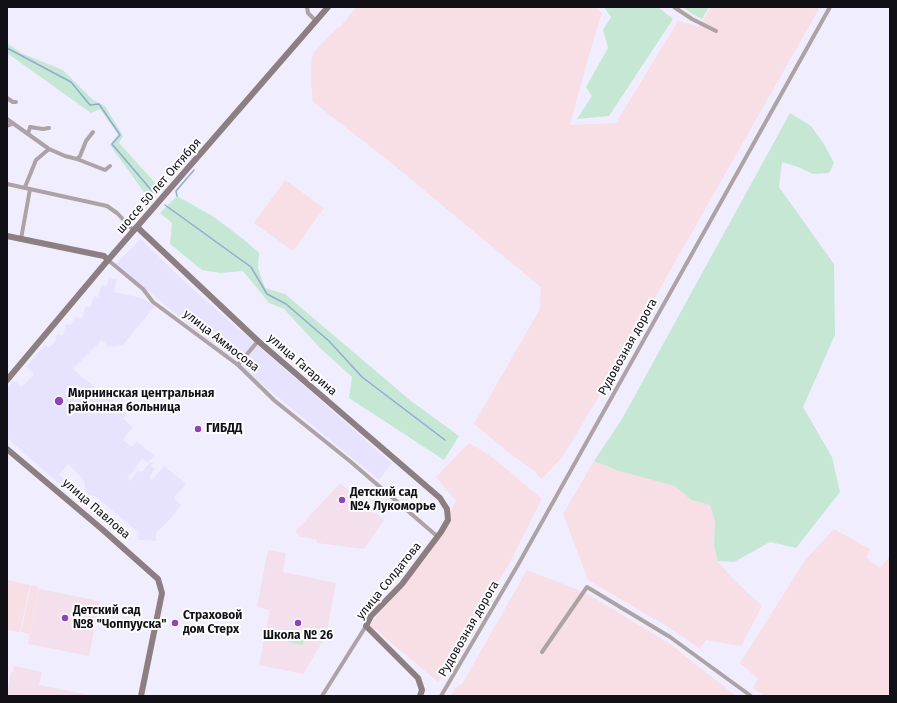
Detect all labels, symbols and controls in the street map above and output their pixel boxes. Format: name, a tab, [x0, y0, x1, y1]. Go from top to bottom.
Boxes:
street label: шоссе 50 лет Октября	[114, 135, 204, 237]
street label: Рудовозная дорога	[595, 296, 661, 398]
street label: улица Аммосова	[180, 307, 262, 375]
street label: улица Гагарина	[264, 331, 340, 399]
place label: Мирнинская центральная районная больница	[68, 387, 214, 415]
marker: Мирнинская центральная районная больница	[53, 395, 65, 407]
place label: ГИБДД	[206, 422, 242, 436]
marker: ГИБДД	[193, 424, 203, 434]
street label: улица Павлова	[59, 476, 133, 542]
place label: Детский сад №4 Лукоморье	[350, 486, 436, 514]
marker: Детский сад №4 Лукоморье	[337, 495, 347, 505]
street label: улица Солдатова	[353, 539, 425, 623]
street label: Рудовозная дорога	[436, 579, 502, 679]
place label: Детский сад №8 "Чоппууска"	[73, 604, 167, 632]
place label: Страховой дом Стерх	[183, 609, 242, 637]
marker: Детский сад №8 "Чоппууска"	[60, 613, 70, 623]
marker: Страховой дом Стерх	[170, 618, 180, 628]
marker: Школа № 26	[293, 618, 303, 628]
place label: Школа № 26	[263, 629, 333, 643]

